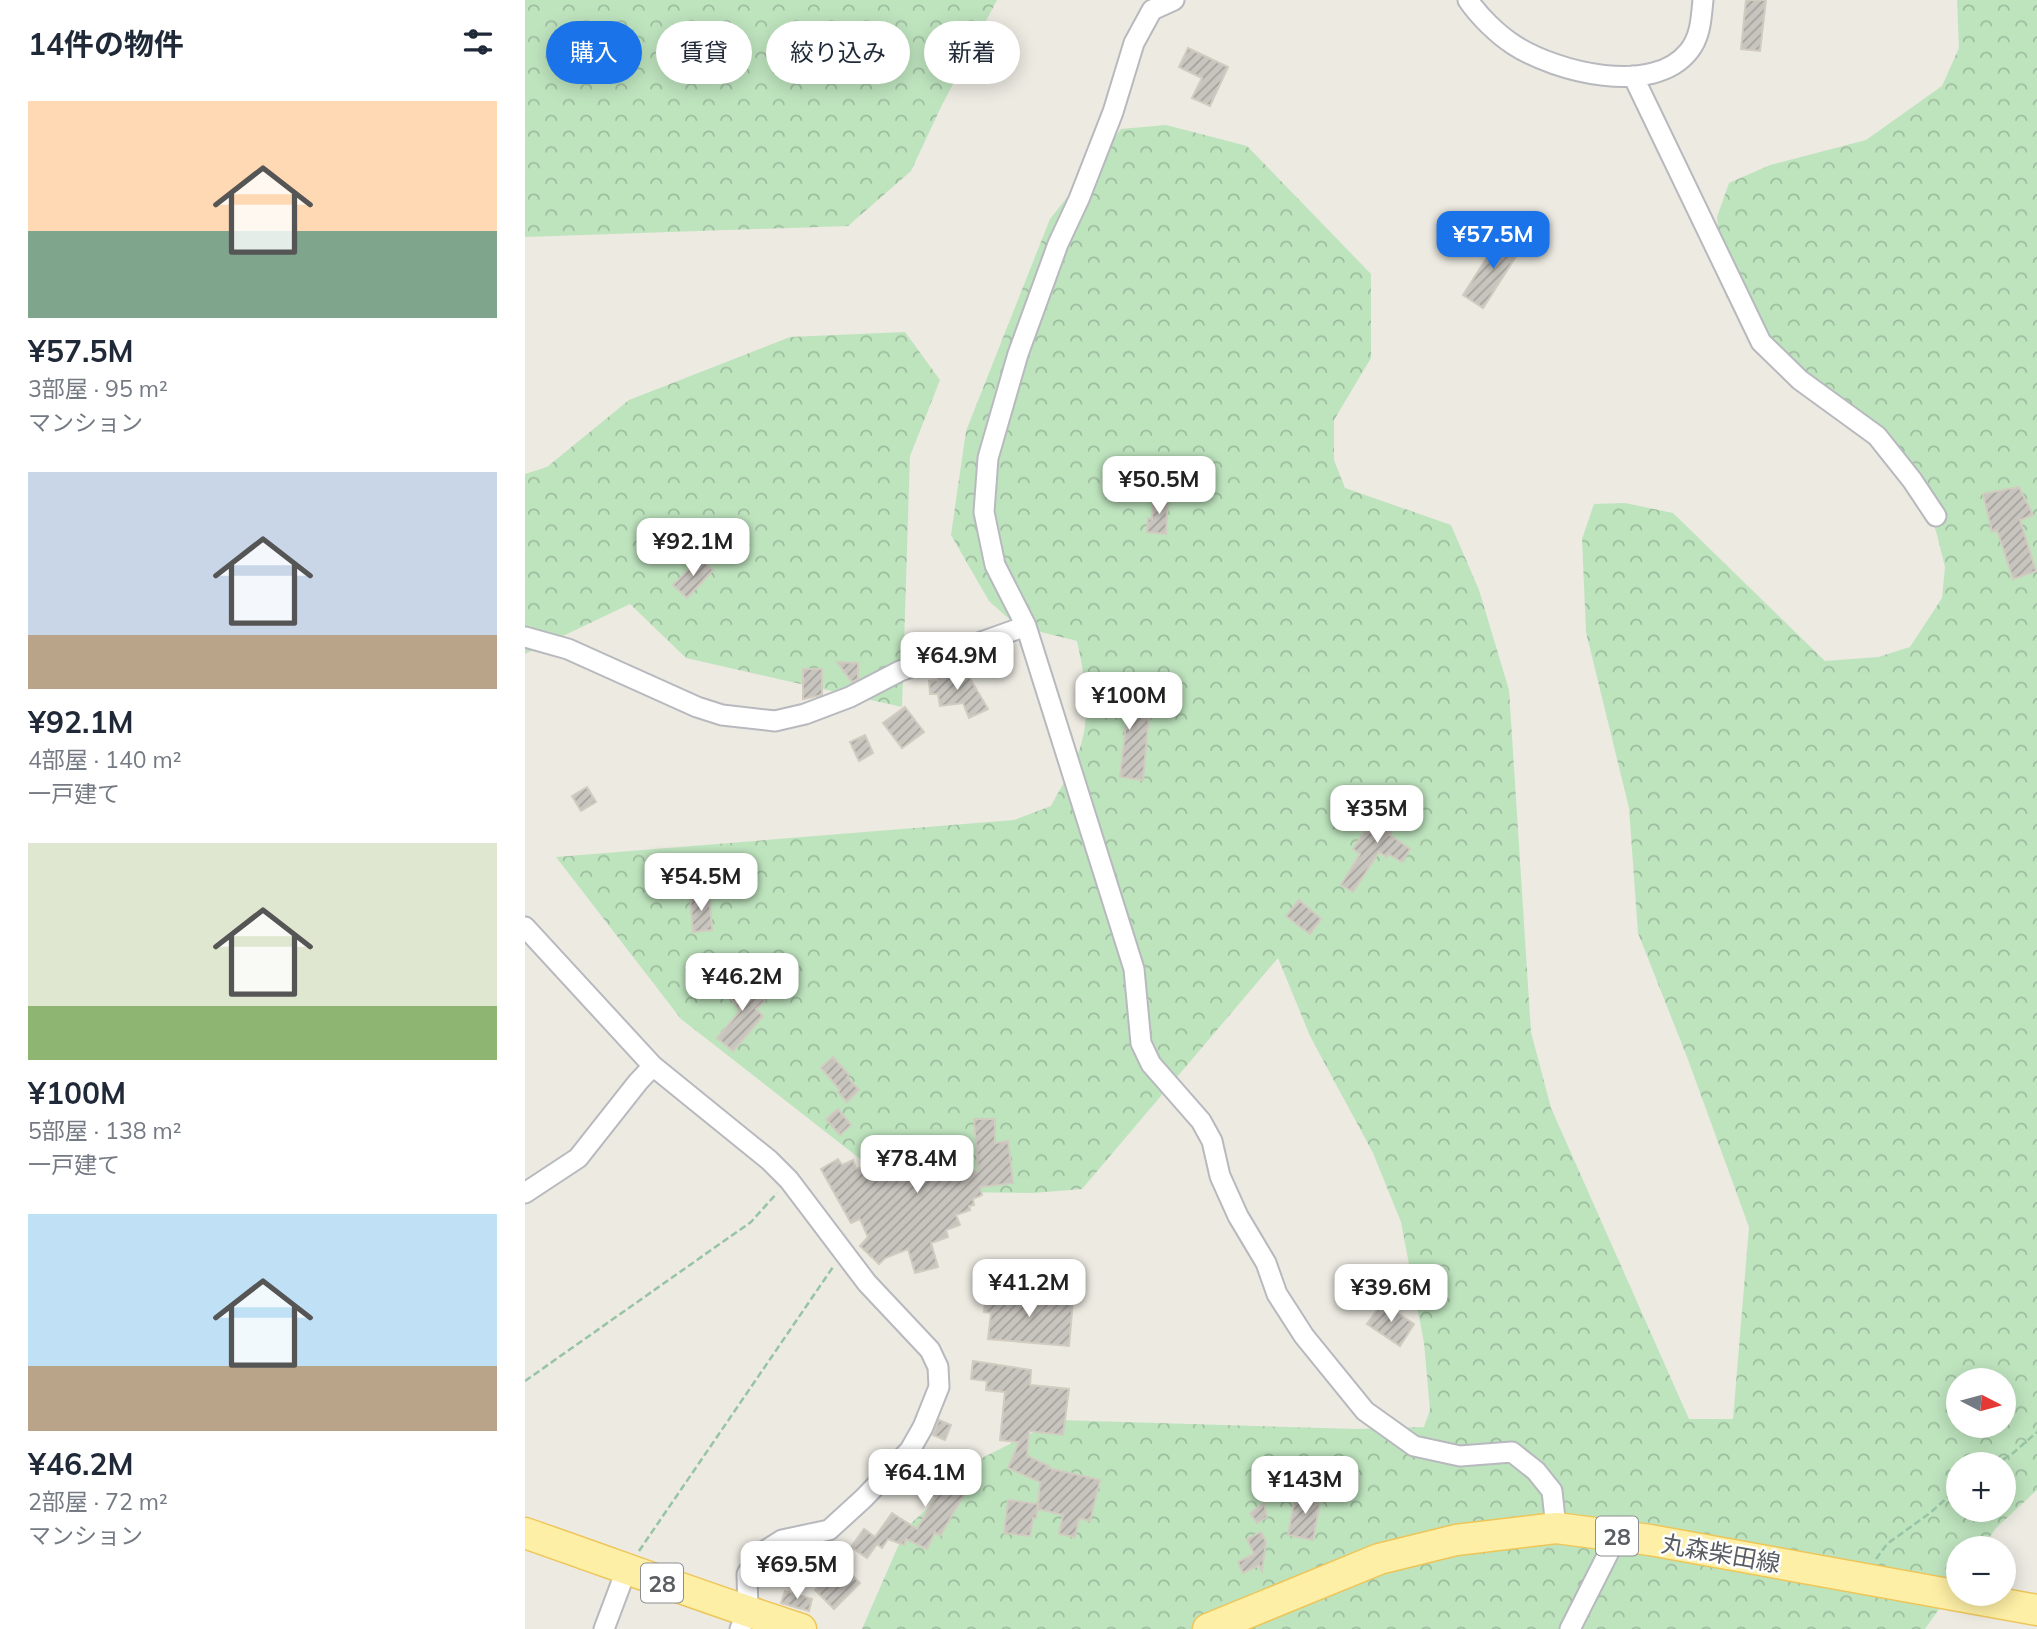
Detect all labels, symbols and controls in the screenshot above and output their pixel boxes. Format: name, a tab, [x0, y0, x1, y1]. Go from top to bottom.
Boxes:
chip: 購入	[546, 21, 642, 84]
chip: 賃貸	[656, 21, 752, 84]
chip: 絞り込み	[766, 21, 910, 84]
chip: 新着	[924, 21, 1020, 84]
icon: filters	[459, 23, 497, 61]
text: 14件の物件	[28, 25, 184, 63]
icon: home	[200, 147, 326, 273]
pin: ¥57.5M	[1436, 212, 1550, 271]
text: ¥57.5M	[1453, 219, 1533, 248]
text: ¥57.5M	[28, 332, 134, 370]
text: 3部屋 · 95 m²	[28, 374, 168, 403]
text: マンション	[28, 408, 143, 437]
pin: ¥50.5M	[1102, 456, 1216, 516]
text: ¥50.5M	[1119, 464, 1199, 493]
icon: home	[200, 518, 326, 644]
pin: ¥92.1M	[636, 518, 750, 578]
text: ¥92.1M	[653, 526, 733, 555]
pin: ¥64.9M	[900, 632, 1014, 692]
text: ¥64.9M	[917, 640, 997, 669]
pin: ¥100M	[1080, 672, 1178, 732]
text: ¥100M	[1091, 680, 1167, 709]
text: ¥92.1M	[28, 703, 134, 741]
text: 4部屋 · 140 m²	[28, 745, 181, 774]
text: 一戸建て	[28, 779, 120, 808]
pin: ¥35M	[1336, 786, 1418, 845]
text: ¥35M	[1346, 793, 1408, 822]
pin: ¥54.5M	[644, 853, 758, 913]
text: ¥54.5M	[661, 861, 741, 890]
icon: home	[200, 889, 326, 1015]
pin: ¥46.2M	[685, 954, 799, 1013]
text: ¥46.2M	[702, 961, 782, 990]
text: ¥100M	[28, 1074, 126, 1112]
text: 5部屋 · 138 m²	[28, 1116, 181, 1145]
pin: ¥78.4M	[860, 1136, 974, 1195]
text: ¥78.4M	[877, 1143, 957, 1172]
text: 一戸建て	[28, 1150, 120, 1179]
icon: home	[200, 1260, 326, 1386]
pin: ¥41.2M	[972, 1260, 1086, 1319]
pin: ¥39.6M	[1334, 1264, 1448, 1324]
text: ¥41.2M	[989, 1267, 1069, 1296]
text: ¥39.6M	[1351, 1272, 1431, 1301]
north arrow	[1946, 1368, 2016, 1438]
map controls	[1946, 1368, 2016, 1606]
text: ¥46.2M	[28, 1445, 134, 1483]
pin: ¥64.1M	[868, 1450, 982, 1509]
button: +	[1946, 1452, 2016, 1522]
pin: ¥143M	[1256, 1456, 1354, 1516]
text: ¥64.1M	[885, 1457, 965, 1486]
text: ¥143M	[1267, 1464, 1343, 1493]
text: 2部屋 · 72 m²	[28, 1487, 168, 1516]
road number: 28	[1596, 1516, 1638, 1555]
text: マンション	[28, 1521, 143, 1550]
street label: 丸森柴田線	[1659, 1528, 1783, 1578]
button: −	[1946, 1536, 2016, 1606]
pin: ¥69.5M	[740, 1542, 854, 1601]
text: ¥69.5M	[757, 1549, 837, 1578]
road number: 28	[641, 1564, 683, 1602]

